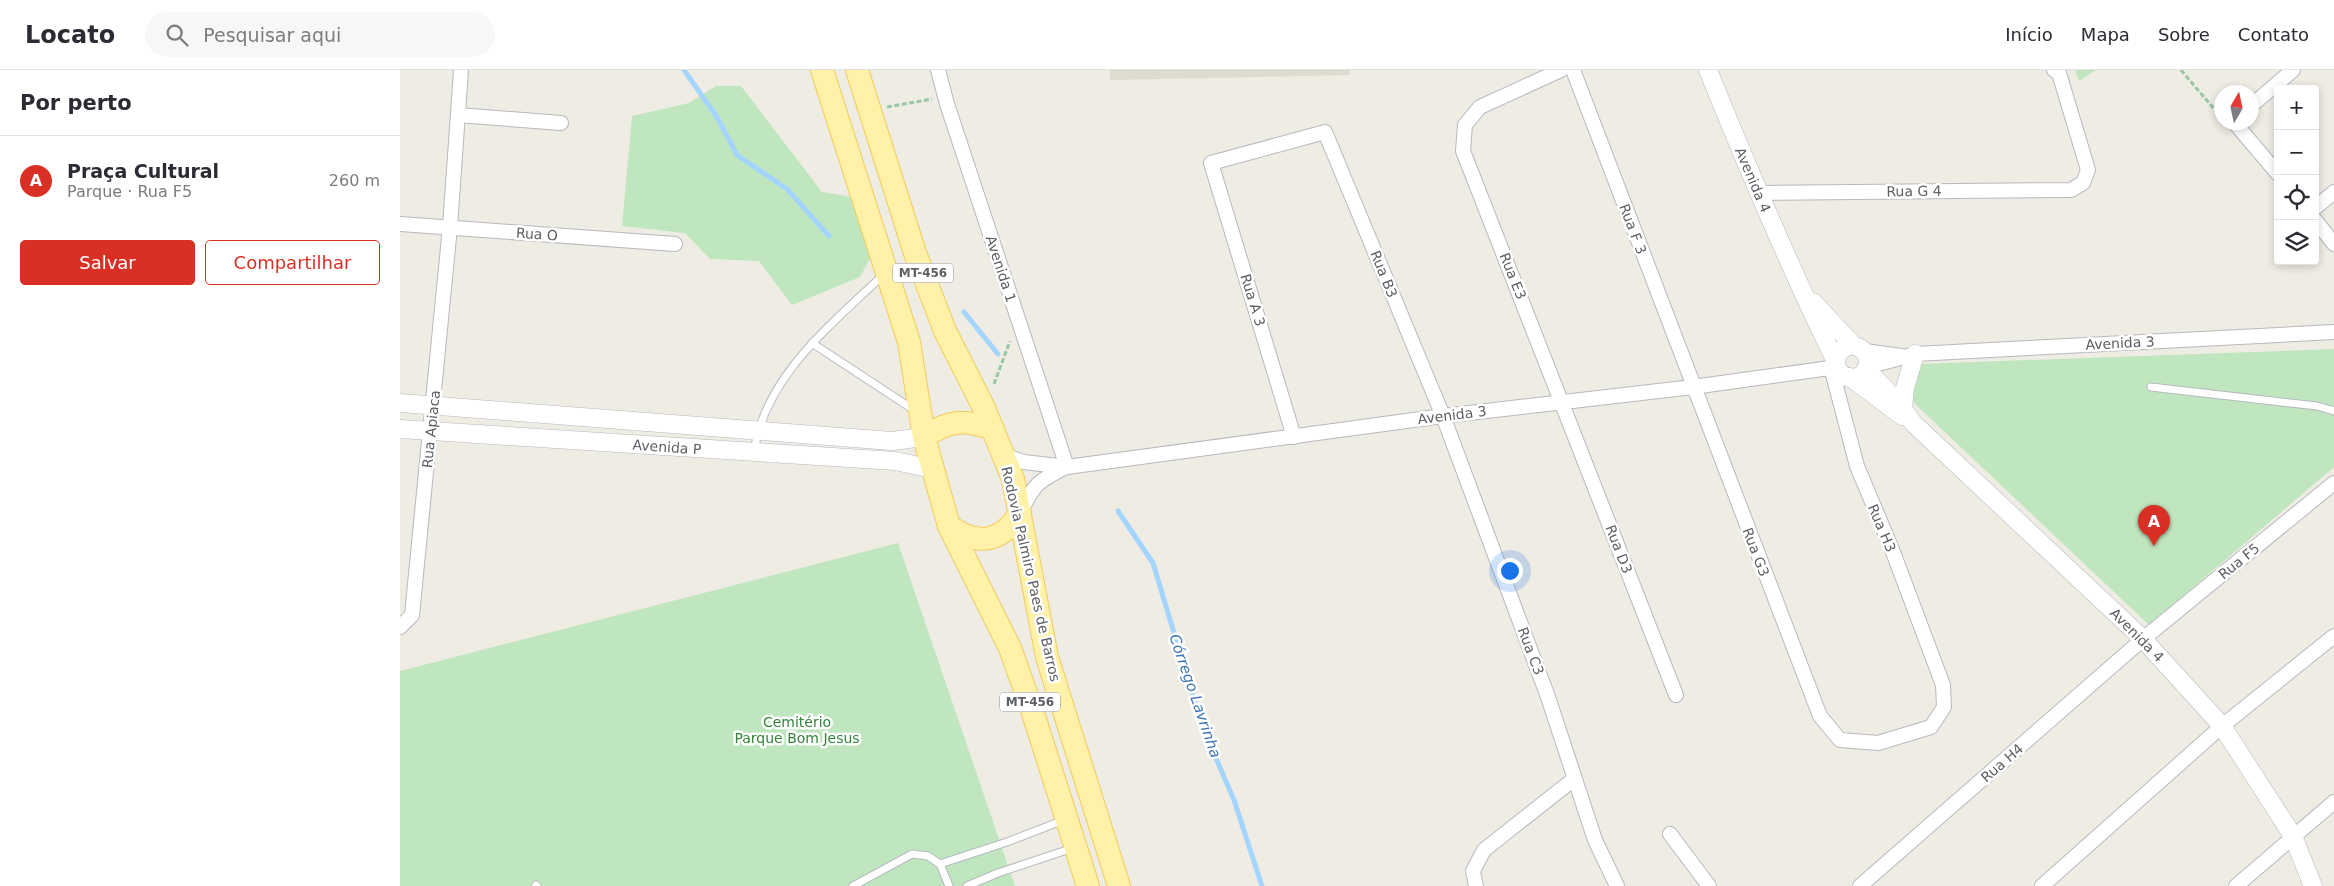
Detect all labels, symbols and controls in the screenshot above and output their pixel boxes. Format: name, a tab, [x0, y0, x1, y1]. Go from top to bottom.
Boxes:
search box	[145, 12, 495, 57]
text: Locato	[25, 21, 115, 49]
icon: search	[163, 21, 191, 49]
text: Pesquisar aqui	[203, 24, 341, 46]
text: Início	[2005, 24, 2053, 45]
text: Mapa	[2081, 24, 2130, 45]
text: Sobre	[2158, 24, 2210, 45]
text: Contato	[2238, 24, 2309, 45]
north arrow	[2214, 85, 2259, 130]
map controls	[2274, 85, 2319, 265]
button: +	[2274, 85, 2319, 130]
text: Por perto	[20, 91, 132, 115]
button: −	[2274, 130, 2319, 175]
street label: Avenida 4	[1732, 145, 1774, 215]
text: Praça Cultural	[67, 160, 219, 182]
text: A	[30, 171, 42, 190]
text: 260 m	[329, 171, 380, 190]
button: locate	[2274, 175, 2319, 220]
text: Parque · Rua F5	[67, 182, 192, 201]
street label: Rua G 4	[1886, 183, 1942, 199]
street label: Rua F 3	[1616, 202, 1650, 256]
button: layers	[2274, 220, 2319, 265]
street label: Rua O	[515, 225, 559, 243]
street label: Avenida 1	[983, 234, 1019, 304]
button: Salvar	[20, 240, 195, 285]
button: Compartilhar	[205, 240, 380, 285]
street label: Rua B3	[1367, 248, 1401, 300]
street label: Rua E3	[1496, 250, 1530, 302]
road number: MT-456	[893, 264, 953, 282]
street label: Rua A 3	[1237, 272, 1269, 328]
street label: Avenida 3	[2085, 333, 2155, 353]
street label: Rua Apiaca	[419, 389, 443, 469]
street label: Avenida 3	[1417, 403, 1487, 427]
street label: Avenida P	[632, 437, 702, 457]
street label: Rodovia Palmiro Paes de Barros	[998, 465, 1064, 683]
street label: Rua H3	[1865, 502, 1899, 554]
pin: A	[2138, 505, 2170, 546]
street label: Rua D3	[1602, 522, 1636, 576]
street label: Rua G3	[1739, 525, 1773, 579]
street label: Rua F5	[2215, 540, 2263, 582]
your location	[1497, 558, 1523, 584]
street label: Avenida 4	[2107, 605, 2167, 665]
street label: Rua C3	[1515, 625, 1547, 677]
water label: Córrego Lavrinha	[1165, 632, 1225, 760]
road number: MT-456	[1000, 692, 1060, 712]
park label: Cemitério Parque Bom Jesus	[734, 714, 860, 746]
street label: Rua H4	[1978, 740, 2026, 786]

